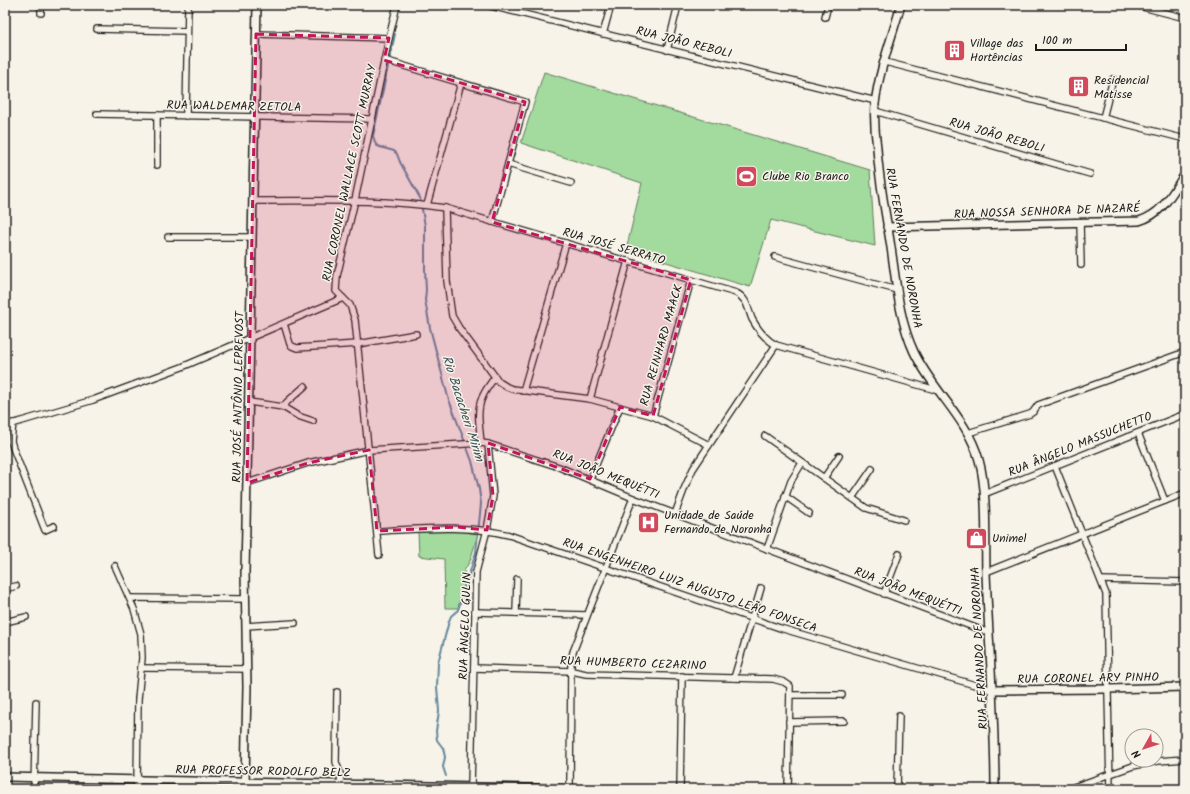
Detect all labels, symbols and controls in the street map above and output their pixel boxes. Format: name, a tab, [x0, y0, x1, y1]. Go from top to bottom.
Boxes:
street label: RUA JOÃO REBOLI	[634, 21, 734, 64]
scale bar	[1036, 26, 1126, 52]
text: 100 m	[1042, 31, 1073, 50]
place label: Village das Hortências	[970, 34, 1023, 67]
building icon: Village das Hortências	[941, 37, 967, 63]
street label: RUA CORONEL WALLACE SCOTT MURRAY	[317, 62, 382, 283]
place label: Residencial Matisse	[1094, 71, 1149, 104]
building icon: Residencial Matisse	[1066, 74, 1092, 100]
street label: RUA WALDEMAR ZETOLA	[166, 96, 302, 117]
street label: RUA JOÃO REBOLI	[947, 113, 1047, 158]
sports icon: Clube Rio Branco	[733, 163, 759, 189]
street label: RUA FERNANDO DE NORONHA	[880, 166, 927, 330]
place label: Clube Rio Branco	[762, 167, 849, 186]
street label: RUA NOSSA SENHORA DE NAZARÉ	[954, 199, 1141, 224]
street label: RUA JOSÉ SERRATO	[560, 223, 668, 270]
street label: RUA REINHARD MAACK	[635, 281, 688, 408]
street label: RUA JOSÉ ANTÔNIO LEPREVOST	[228, 310, 250, 483]
water label: Rio Bacacheri Mirim	[436, 353, 490, 466]
street label: RUA ÂNGELO MASSUCHETTO	[1005, 407, 1156, 482]
street label: RUA JOÃO MEQUÉTTI	[550, 444, 662, 505]
place label: Unidade de Saúde Fernando de Noronha	[664, 506, 772, 539]
hospital icon: Unidade de Saúde Fernando de Noronha	[635, 509, 661, 535]
shop icon: Unimel	[964, 525, 990, 551]
place label: Unimel	[992, 529, 1026, 548]
street label: RUA ENGENHEIRO LUIZ AUGUSTO LEÃO FONSECA	[560, 533, 820, 638]
street label: RUA JOÃO MEQUÉTTI	[851, 562, 965, 621]
street label: RUA FERNANDO DE NORONHA	[966, 566, 993, 730]
street label: RUA ÂNGELO GULIN	[454, 572, 477, 680]
street label: RUA HUMBERTO CEZARINO	[560, 651, 707, 676]
street label: RUA CORONEL ARY PINHO	[1017, 668, 1160, 689]
north arrow	[1124, 728, 1164, 768]
text: N	[1128, 745, 1146, 762]
street label: RUA PROFESSOR RODOLFO BELZ	[175, 760, 351, 783]

